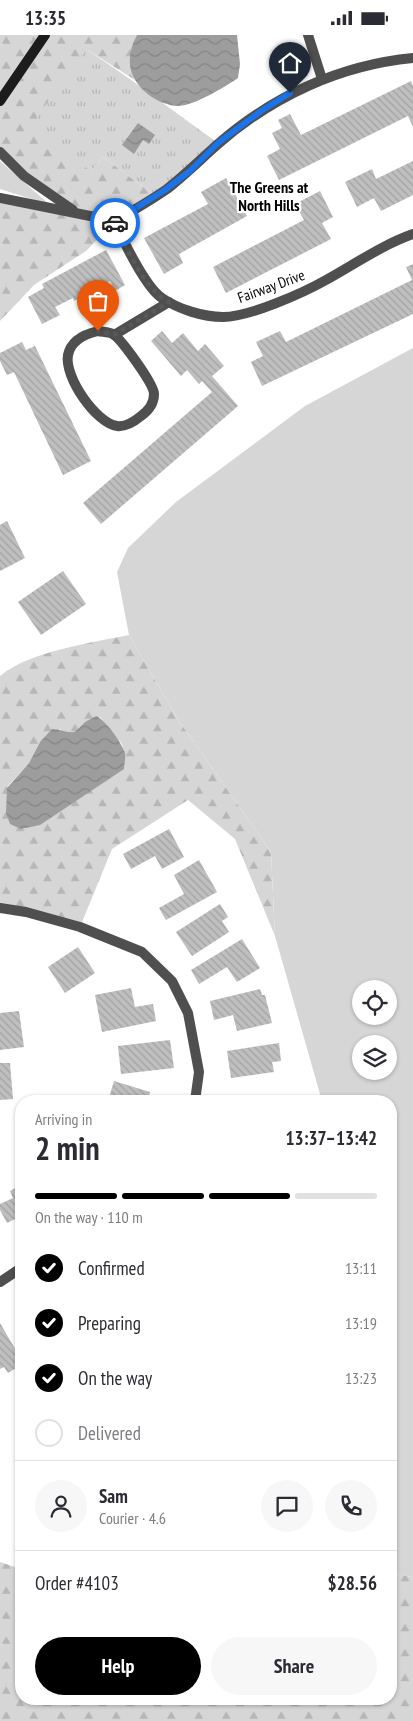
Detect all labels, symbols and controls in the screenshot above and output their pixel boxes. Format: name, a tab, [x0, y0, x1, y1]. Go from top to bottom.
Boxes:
text: 13:35	[25, 6, 66, 30]
pin	[269, 42, 311, 93]
icon: home	[276, 49, 304, 77]
district label: The Greens at North Hills	[230, 177, 309, 215]
courier	[90, 198, 140, 248]
icon: car	[101, 209, 129, 237]
street label: Fairway Drive	[235, 265, 307, 307]
pin	[77, 280, 119, 331]
icon: bag	[84, 287, 112, 315]
map controls	[352, 980, 397, 1080]
button: locate	[352, 980, 397, 1025]
button: layers	[352, 1035, 397, 1080]
text: Arriving in	[35, 1109, 92, 1129]
text: 13:37–13:42	[285, 1126, 377, 1150]
text: 2 min	[35, 1127, 100, 1169]
text: On the way · 110 m	[35, 1207, 143, 1227]
icon: check	[35, 1254, 63, 1282]
text: Confirmed	[78, 1256, 145, 1280]
text: 13:11	[345, 1258, 377, 1278]
icon: check	[35, 1309, 63, 1337]
text: Preparing	[78, 1311, 141, 1335]
text: 13:19	[345, 1313, 377, 1333]
icon: check	[35, 1364, 63, 1392]
text: On the way	[78, 1366, 152, 1390]
text: 13:23	[345, 1368, 377, 1388]
text: Delivered	[78, 1421, 141, 1445]
button: person	[35, 1480, 87, 1532]
button: chat	[261, 1480, 313, 1532]
button: phone	[325, 1480, 377, 1532]
text: Sam	[99, 1484, 128, 1508]
text: Courier · 4.6	[99, 1508, 166, 1528]
text: Order #4103	[35, 1571, 119, 1595]
text: $28.56	[328, 1571, 377, 1595]
button: Help	[35, 1637, 201, 1695]
button: Share	[211, 1637, 377, 1695]

